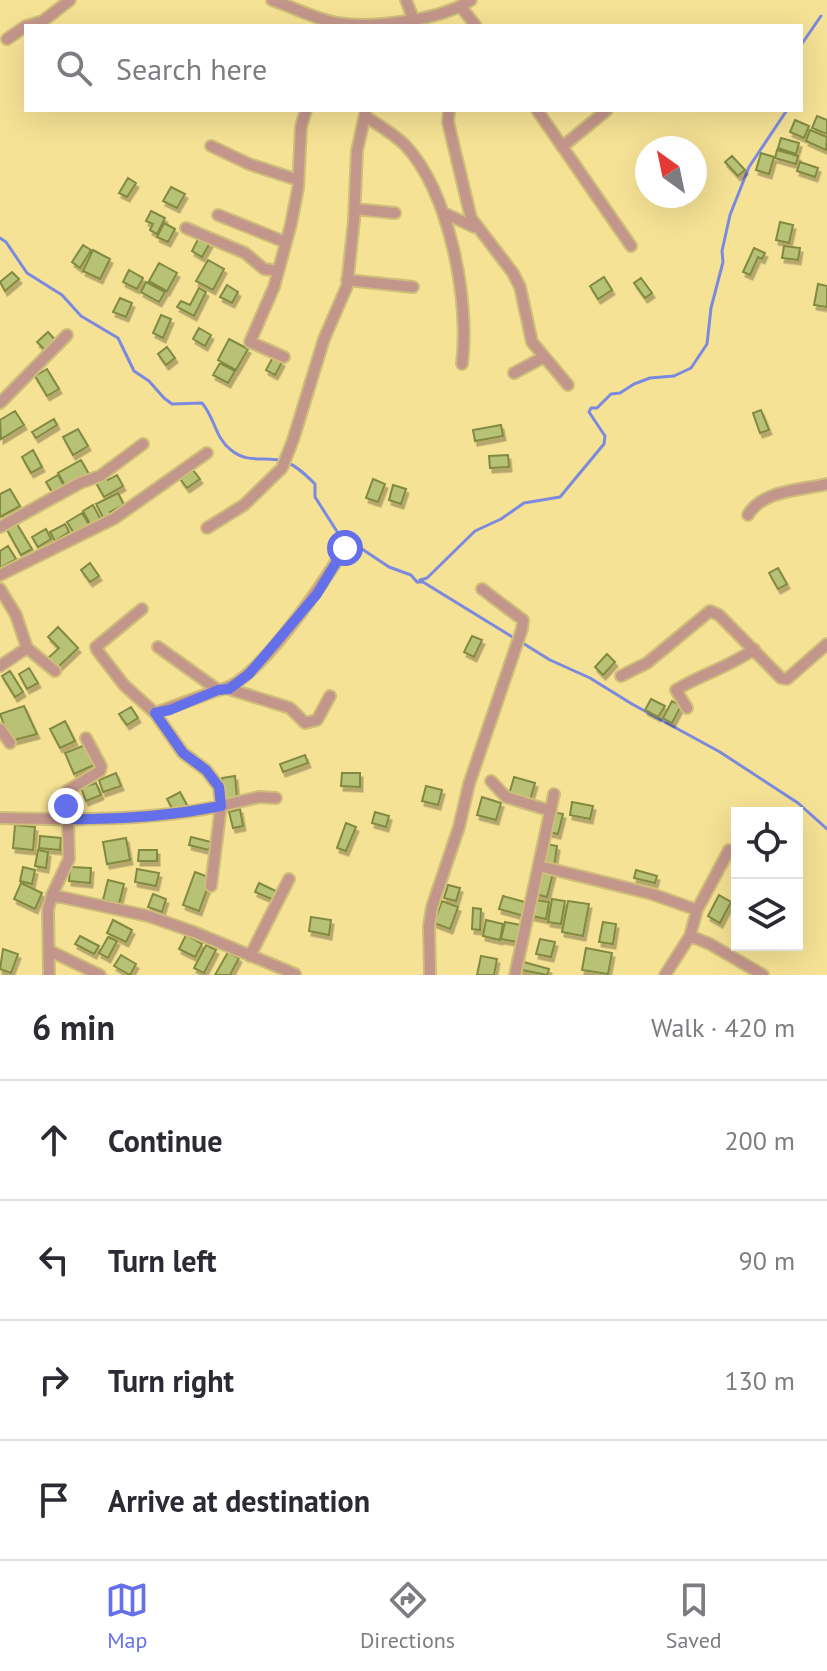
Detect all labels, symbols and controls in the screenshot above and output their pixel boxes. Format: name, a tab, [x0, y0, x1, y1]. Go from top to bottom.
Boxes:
search box	[24, 24, 803, 112]
icon: search	[52, 46, 96, 90]
text: Search here	[116, 49, 267, 88]
north arrow	[635, 136, 707, 208]
route start	[327, 530, 363, 566]
route end	[48, 788, 84, 824]
map controls	[731, 807, 803, 951]
button: locate	[731, 807, 803, 879]
button: layers	[731, 879, 803, 951]
text: 6 min	[32, 1005, 115, 1049]
text: Walk · 420 m	[651, 1011, 795, 1044]
icon: ahead	[32, 1118, 76, 1162]
text: Continue	[108, 1121, 222, 1160]
text: 200 m	[724, 1124, 795, 1157]
icon: left	[32, 1238, 76, 1282]
text: Turn left	[108, 1241, 216, 1280]
text: 90 m	[739, 1244, 795, 1277]
icon: right	[32, 1358, 76, 1402]
text: Turn right	[108, 1361, 234, 1400]
text: 130 m	[724, 1364, 795, 1397]
icon: arrive	[32, 1478, 76, 1522]
text: Arrive at destination	[108, 1481, 370, 1520]
tab: Map	[105, 1578, 149, 1654]
tab: Directions	[360, 1578, 455, 1654]
tab: Saved	[666, 1578, 722, 1654]

